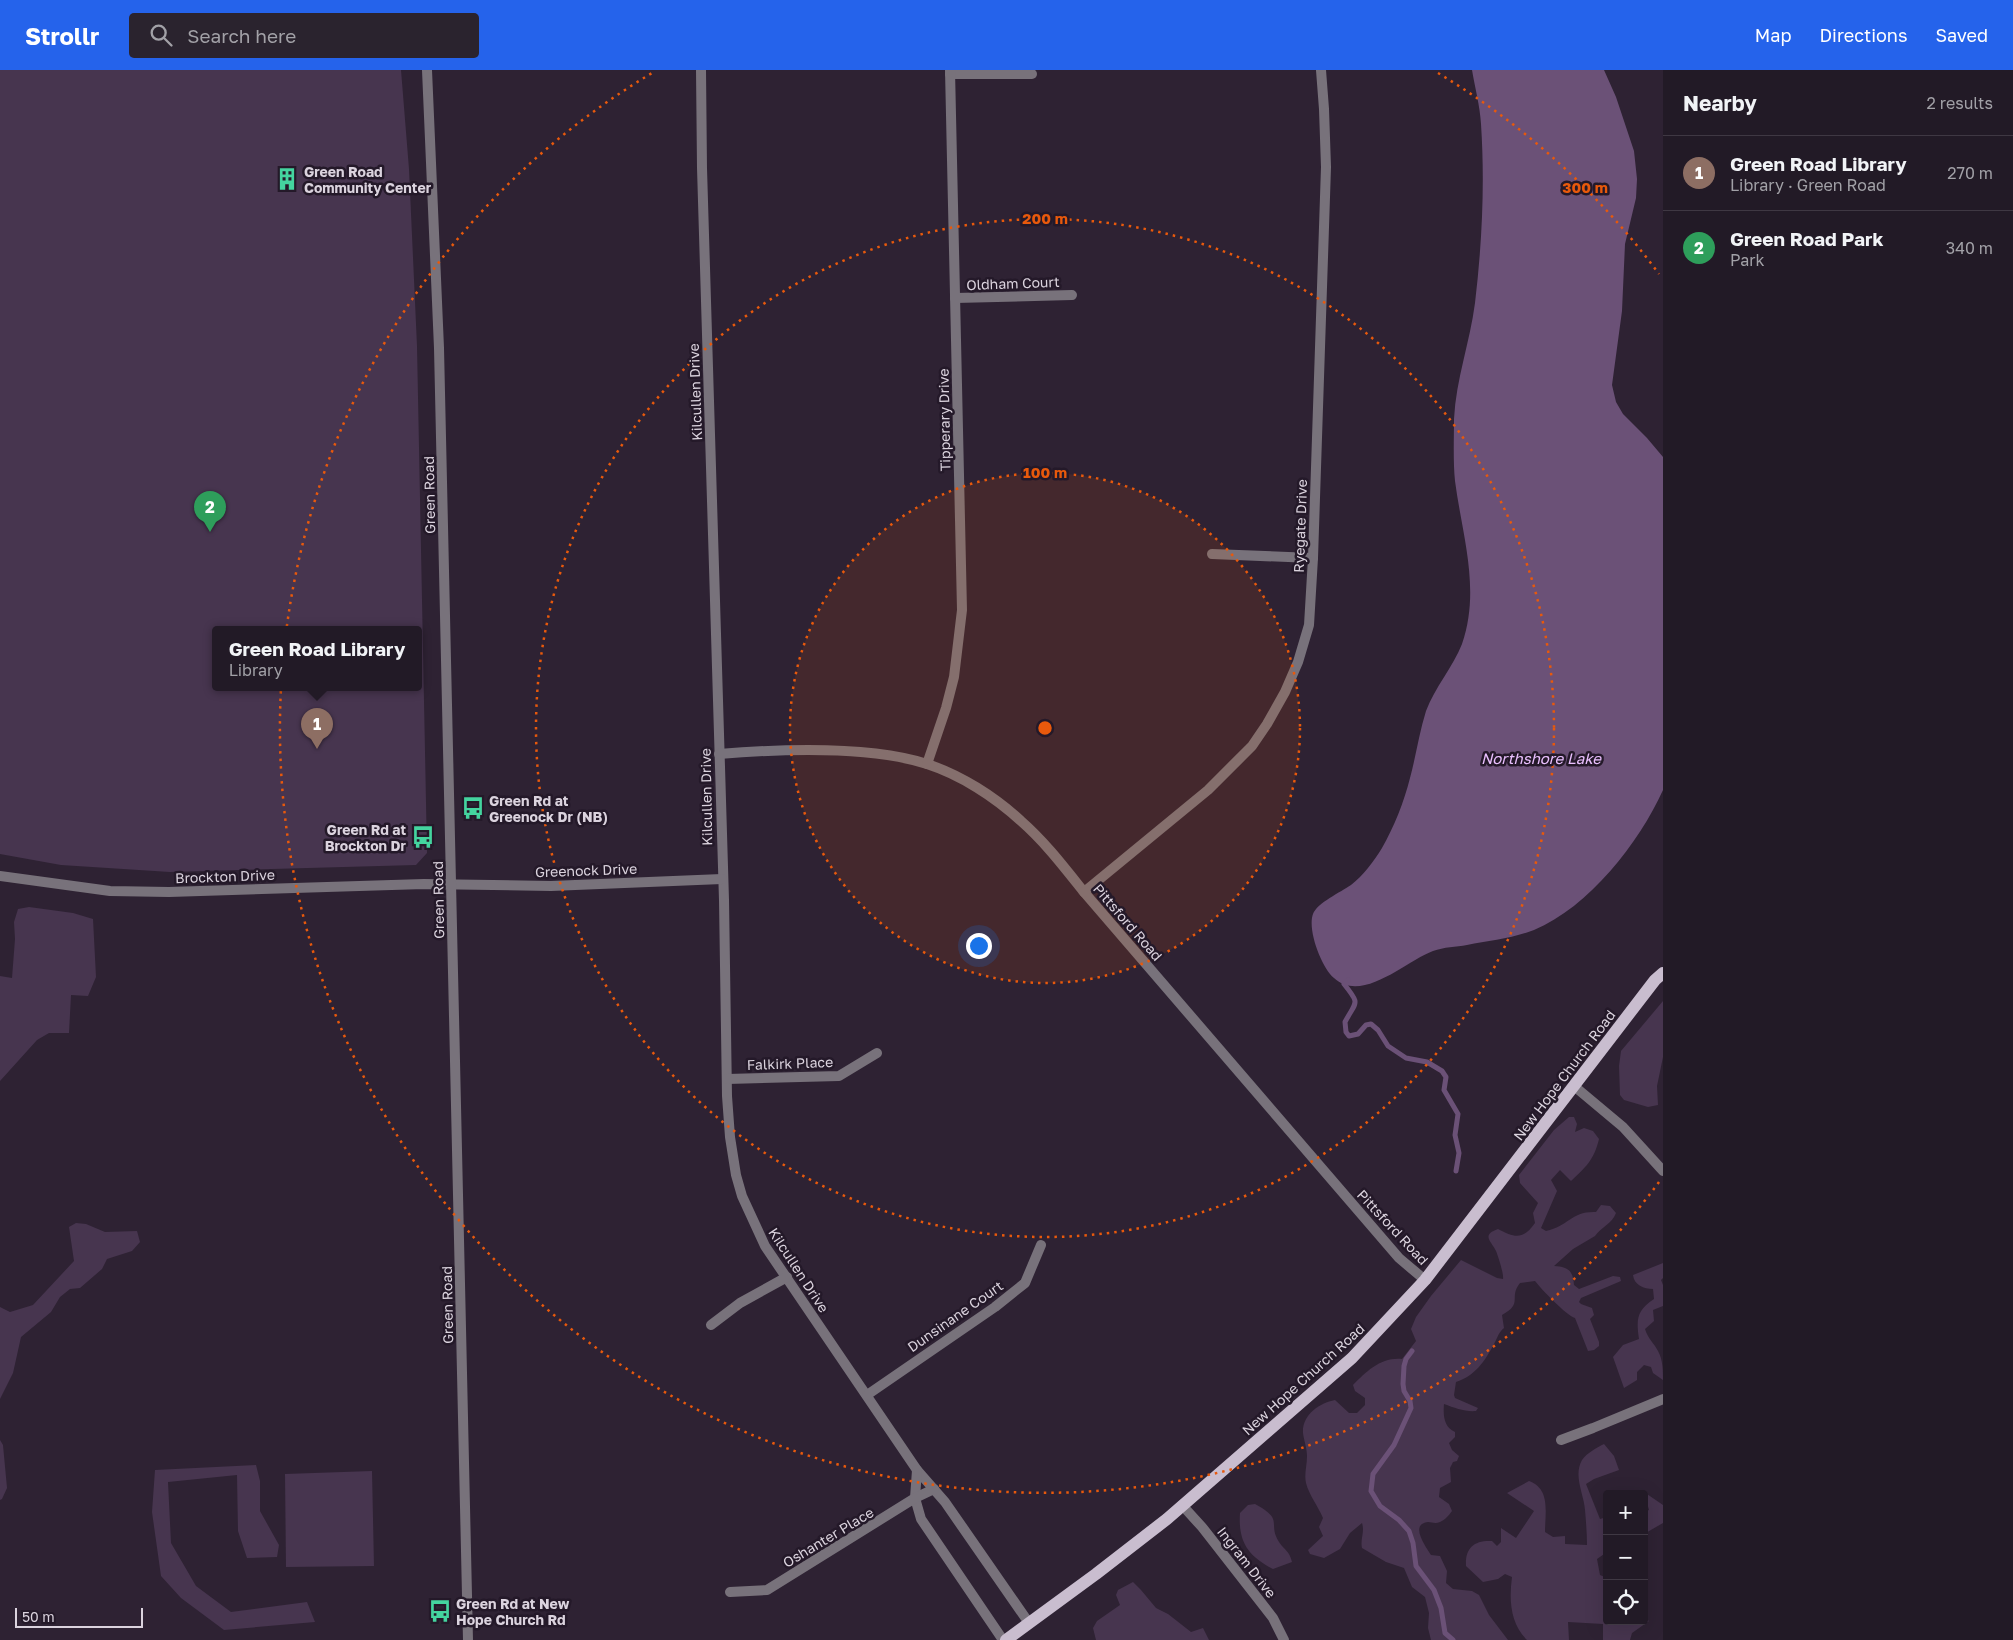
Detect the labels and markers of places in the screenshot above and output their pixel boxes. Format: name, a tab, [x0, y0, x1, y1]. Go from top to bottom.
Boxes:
place label: Green Road Community Center	[304, 163, 432, 196]
building icon: Green Road Community Center	[274, 166, 300, 192]
pin: 2	[194, 491, 226, 532]
pin: 1	[301, 708, 333, 749]
centre of rings	[1036, 719, 1054, 737]
place label: Green Rd at Greenock Dr (NB)	[489, 792, 608, 825]
bus stop icon: Green Rd at Greenock Dr (NB)	[460, 795, 486, 821]
place label: Green Rd at Brockton Dr	[325, 821, 407, 854]
bus stop icon: Green Rd at Brockton Dr	[410, 824, 436, 850]
place label: Green Rd at New Hope Church Rd	[456, 1595, 570, 1628]
bus stop icon: Green Rd at New Hope Church Rd	[427, 1598, 453, 1624]

